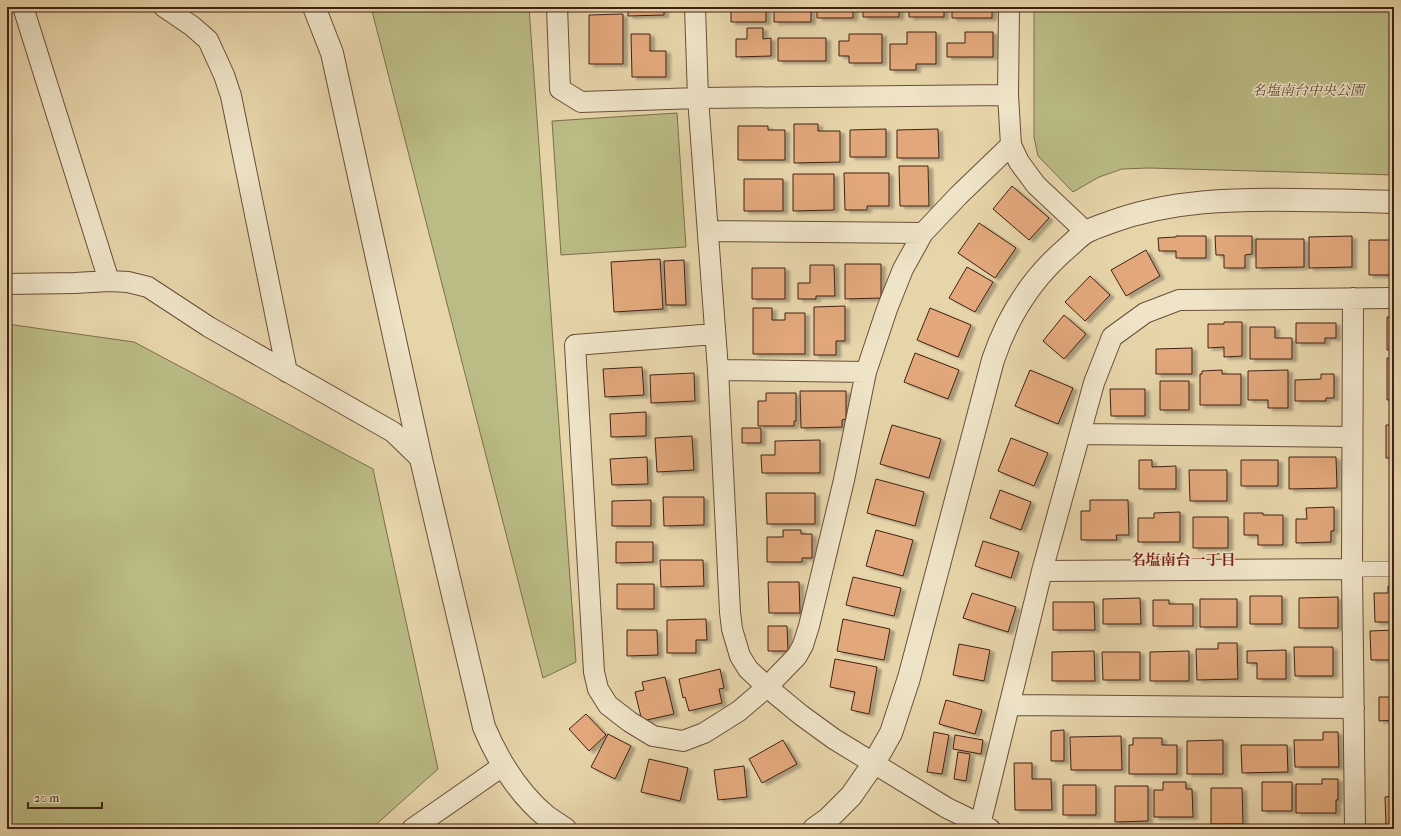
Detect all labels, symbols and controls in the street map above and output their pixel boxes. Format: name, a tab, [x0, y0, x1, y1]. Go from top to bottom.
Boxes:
park label: 名塩南台中央公園	[1252, 82, 1366, 99]
district label: 名塩南台一丁目	[1130, 551, 1236, 569]
scale bar	[28, 784, 102, 810]
text: 20 m	[34, 791, 59, 805]

